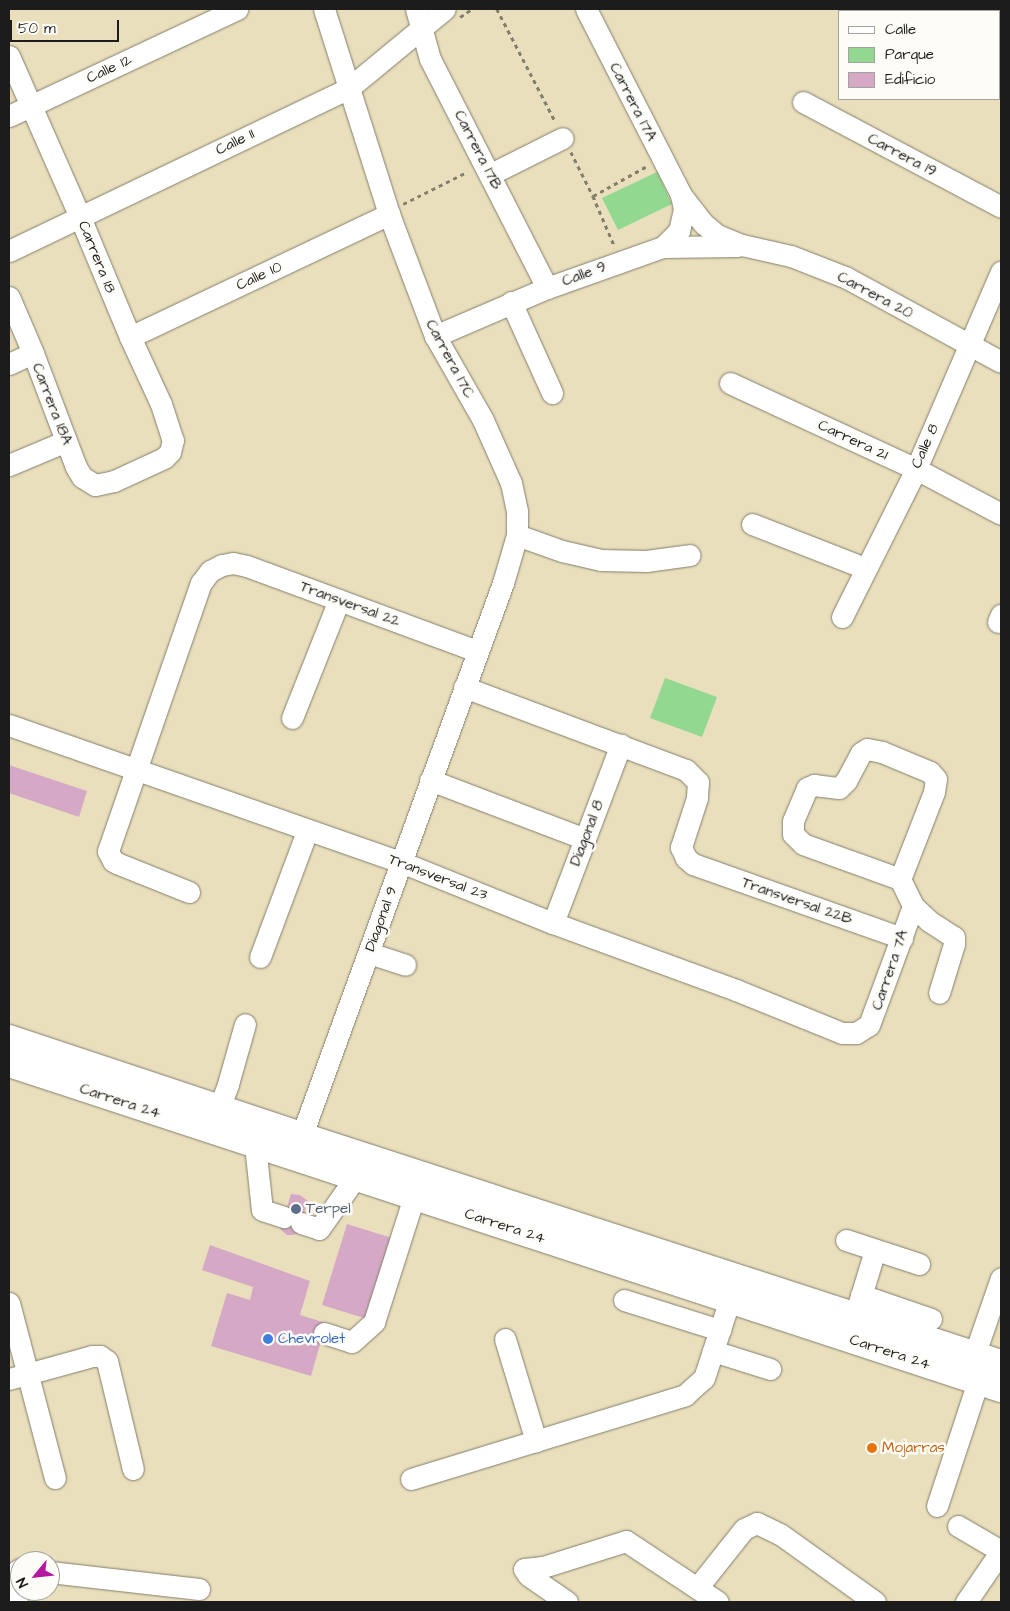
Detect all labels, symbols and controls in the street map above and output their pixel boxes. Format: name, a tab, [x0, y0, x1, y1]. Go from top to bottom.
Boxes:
scale bar	[12, 10, 121, 42]
legend	[838, 10, 1000, 100]
text: 50 m	[18, 18, 56, 39]
text: Calle	[885, 19, 916, 40]
text: Parque	[885, 44, 934, 65]
street label: Calle 12	[84, 51, 134, 87]
street label: Carrera 17A	[606, 60, 660, 144]
text: Edificio	[885, 69, 935, 90]
street label: Carrera 17B	[450, 107, 506, 193]
street label: Calle 11	[213, 125, 257, 159]
street label: Carrera 19	[865, 129, 939, 181]
street label: Carrera 18	[74, 218, 120, 296]
street label: Calle 10	[233, 258, 285, 294]
street label: Calle 9	[559, 258, 609, 290]
street label: Carrera 20	[834, 268, 916, 322]
street label: Carrera 17C	[422, 317, 478, 401]
street label: Carrera 18A	[28, 361, 76, 447]
street label: Carrera 21	[815, 416, 891, 464]
street label: Calle 8	[907, 421, 943, 471]
street label: Transversal 22	[298, 578, 402, 630]
street label: Diagonal 8	[566, 798, 608, 868]
street label: Transversal 23	[386, 850, 490, 904]
street label: Transversal 22B	[739, 874, 855, 928]
street label: Diagonal 9	[361, 884, 401, 954]
street label: Carrera 7A	[868, 928, 912, 1012]
street label: Carrera 24	[77, 1080, 163, 1122]
place label: Terpel	[306, 1200, 351, 1218]
marker: Terpel	[290, 1203, 302, 1215]
street label: Carrera 24	[462, 1205, 548, 1247]
place label: Chevrolet	[278, 1330, 345, 1348]
street label: Carrera 24	[847, 1331, 933, 1373]
marker: Chevrolet	[262, 1333, 274, 1345]
place label: Mojarras	[882, 1439, 945, 1457]
marker: Mojarras	[866, 1442, 878, 1454]
north arrow	[10, 1551, 60, 1601]
text: N	[12, 1574, 34, 1591]

